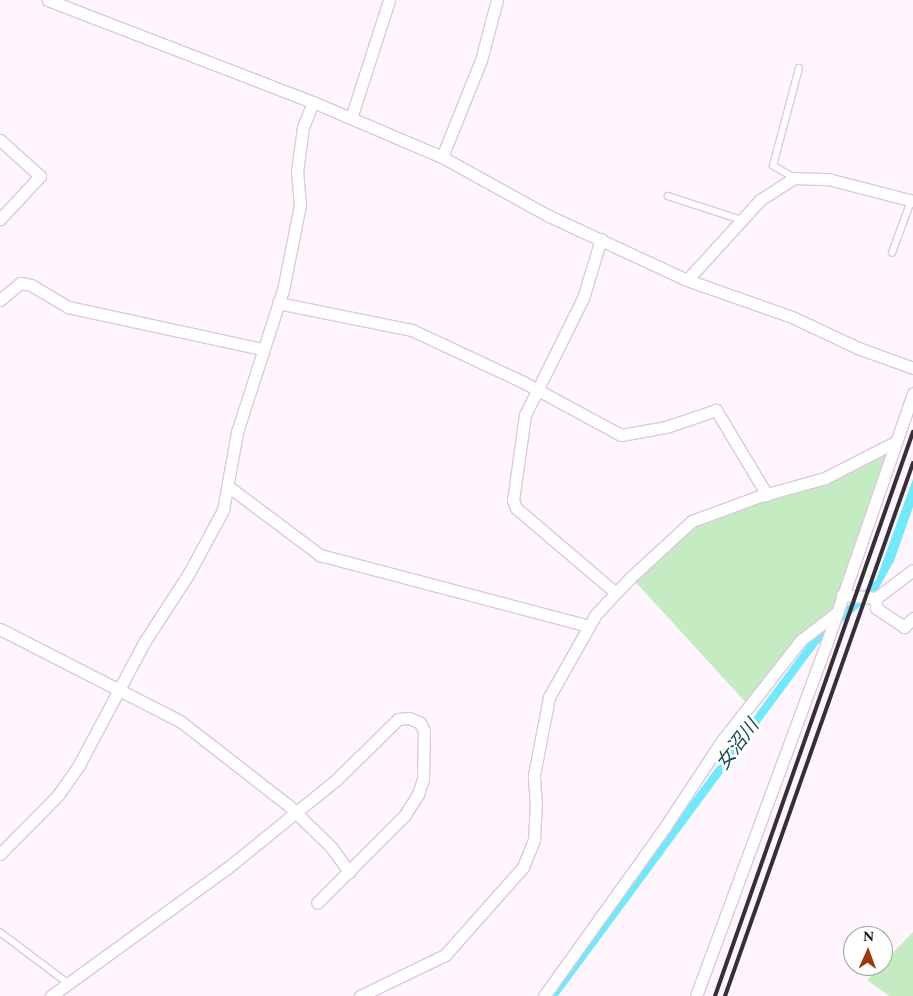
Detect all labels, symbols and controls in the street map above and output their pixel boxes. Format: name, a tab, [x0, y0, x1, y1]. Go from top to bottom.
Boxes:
water label: 女沼川	[712, 715, 764, 775]
north arrow	[843, 926, 893, 976]
text: N	[862, 926, 875, 947]

